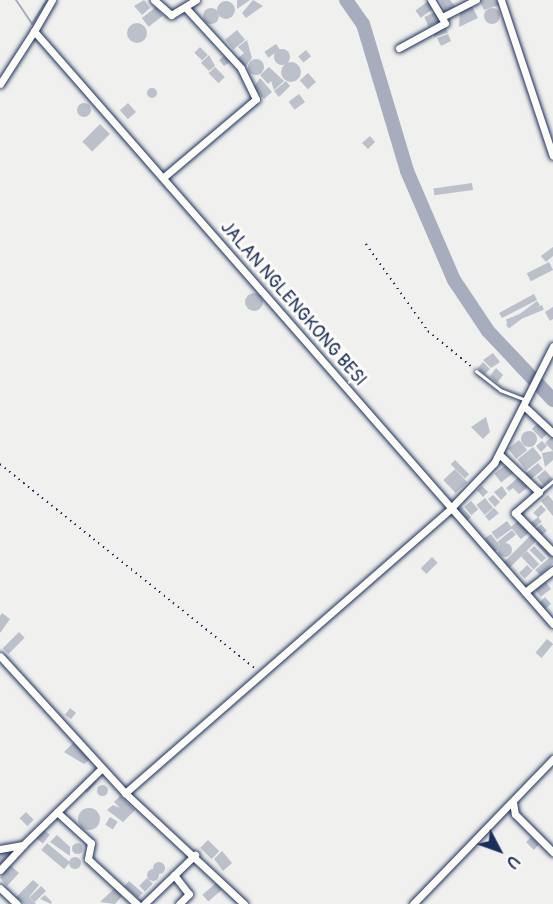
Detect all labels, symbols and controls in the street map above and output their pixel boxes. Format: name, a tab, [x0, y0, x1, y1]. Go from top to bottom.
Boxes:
street label: JALAN NGLENGKONG BESI	[215, 217, 371, 391]
north arrow	[469, 820, 529, 880]
text: U	[502, 851, 524, 872]

